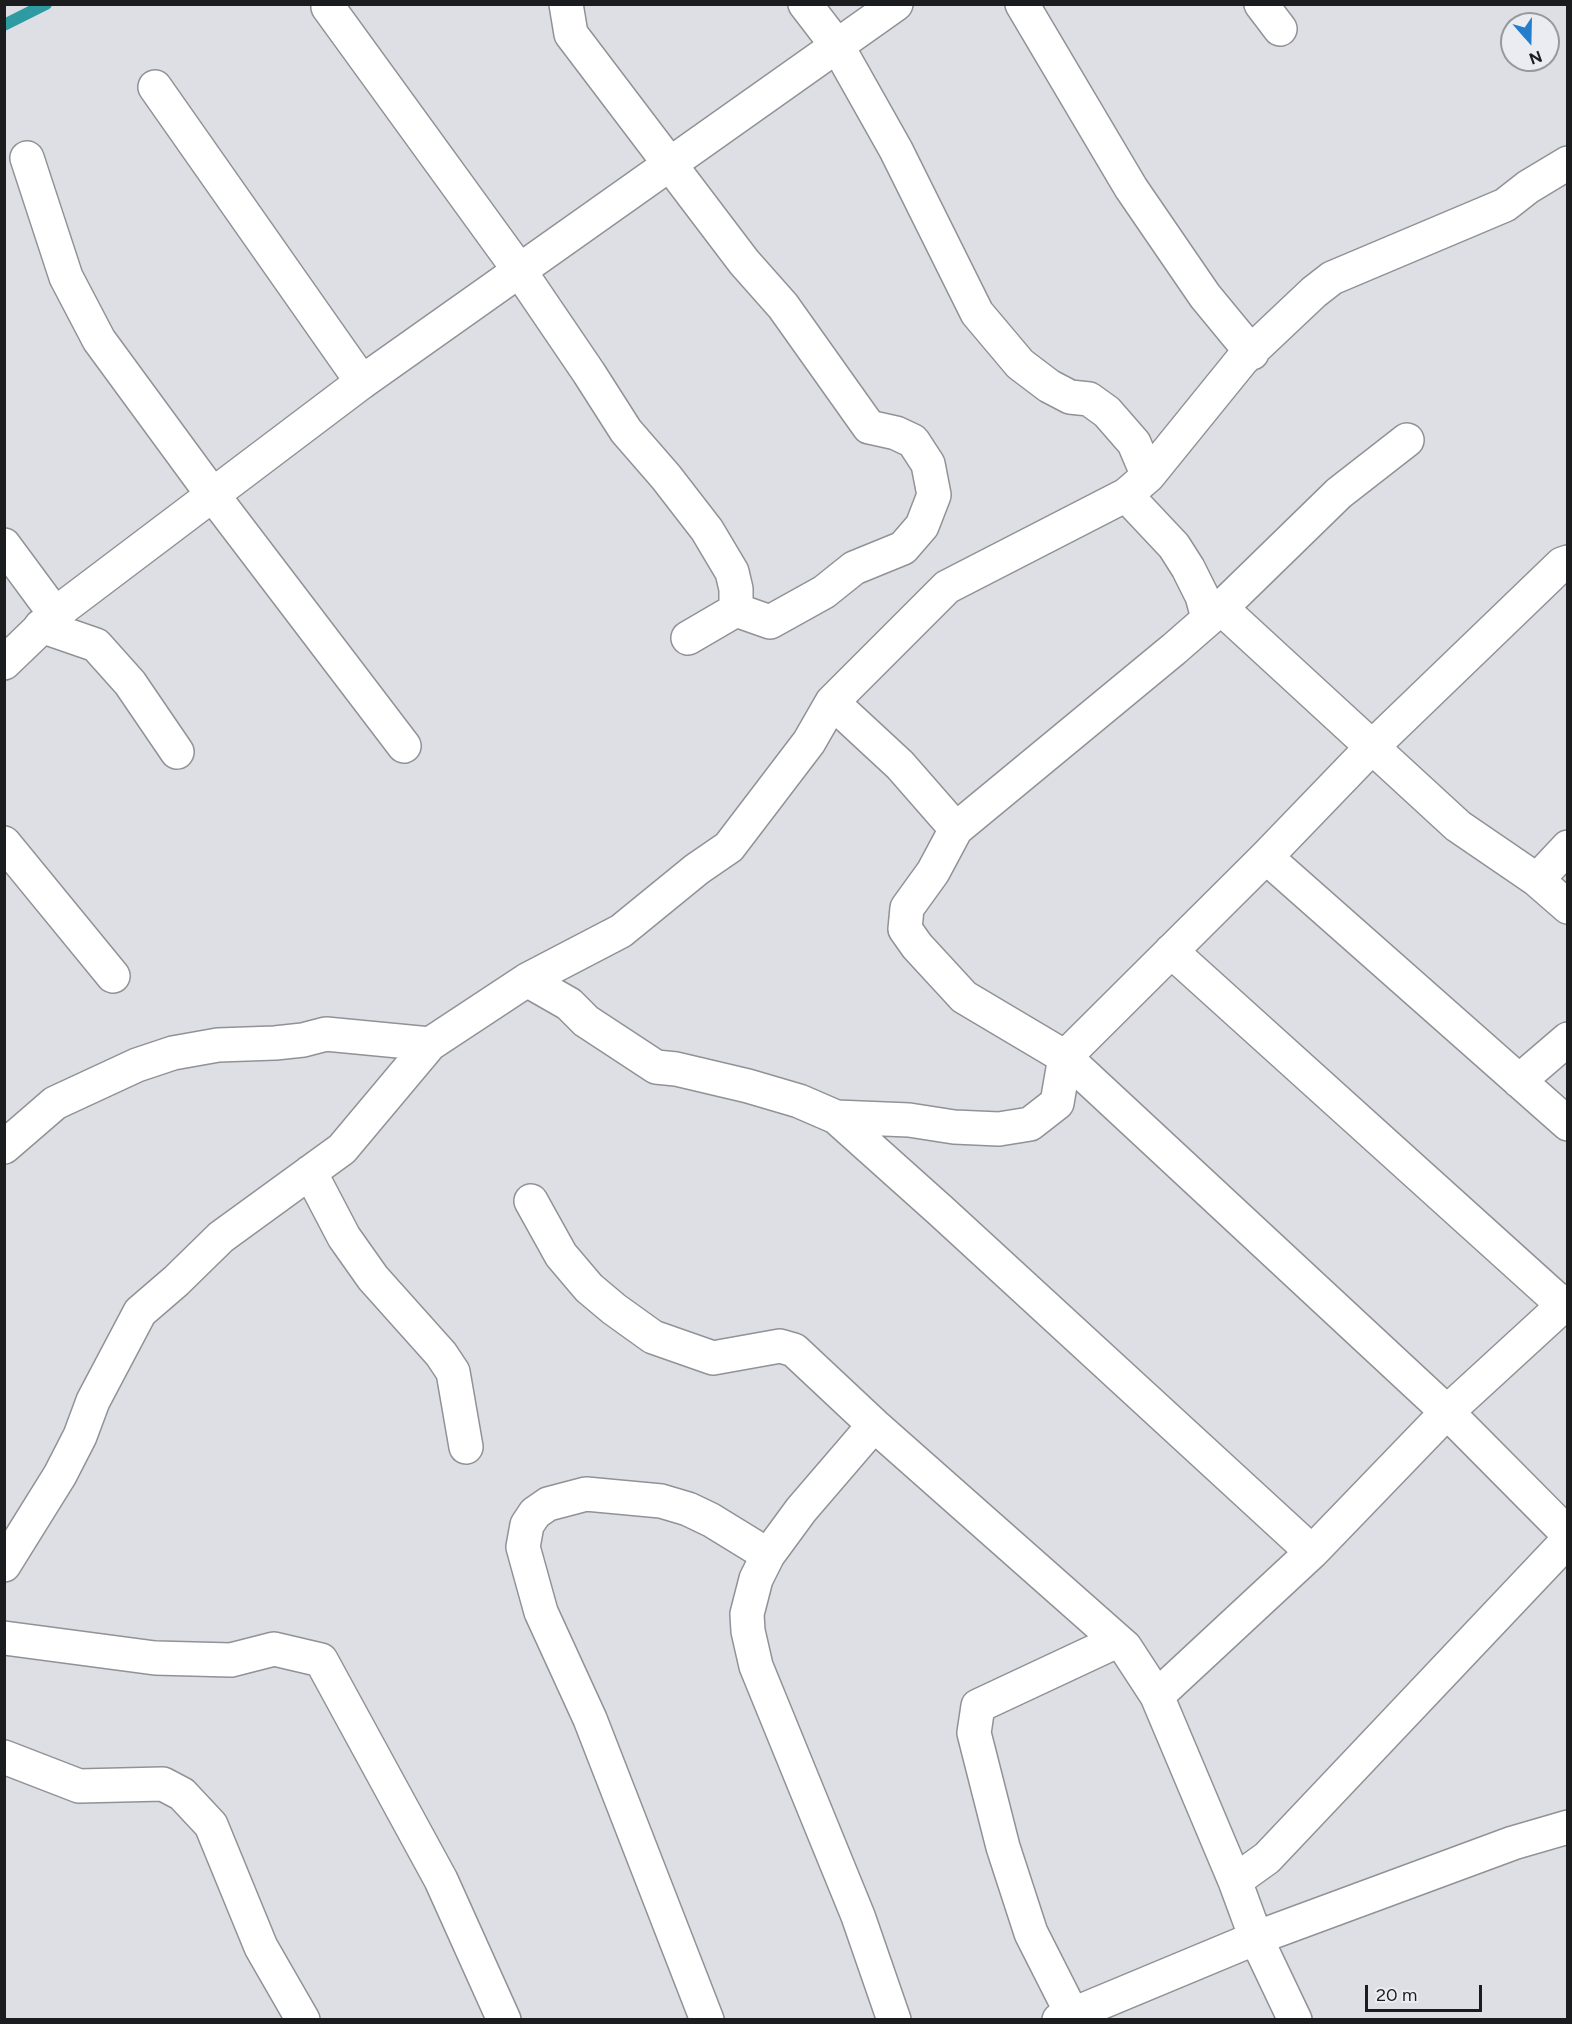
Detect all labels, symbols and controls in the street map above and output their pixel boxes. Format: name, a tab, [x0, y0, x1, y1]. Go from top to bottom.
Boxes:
north arrow	[1500, 12, 1560, 72]
text: N	[1527, 46, 1545, 69]
scale bar	[1368, 1973, 1485, 2011]
text: 20 m	[1376, 1984, 1417, 2006]

